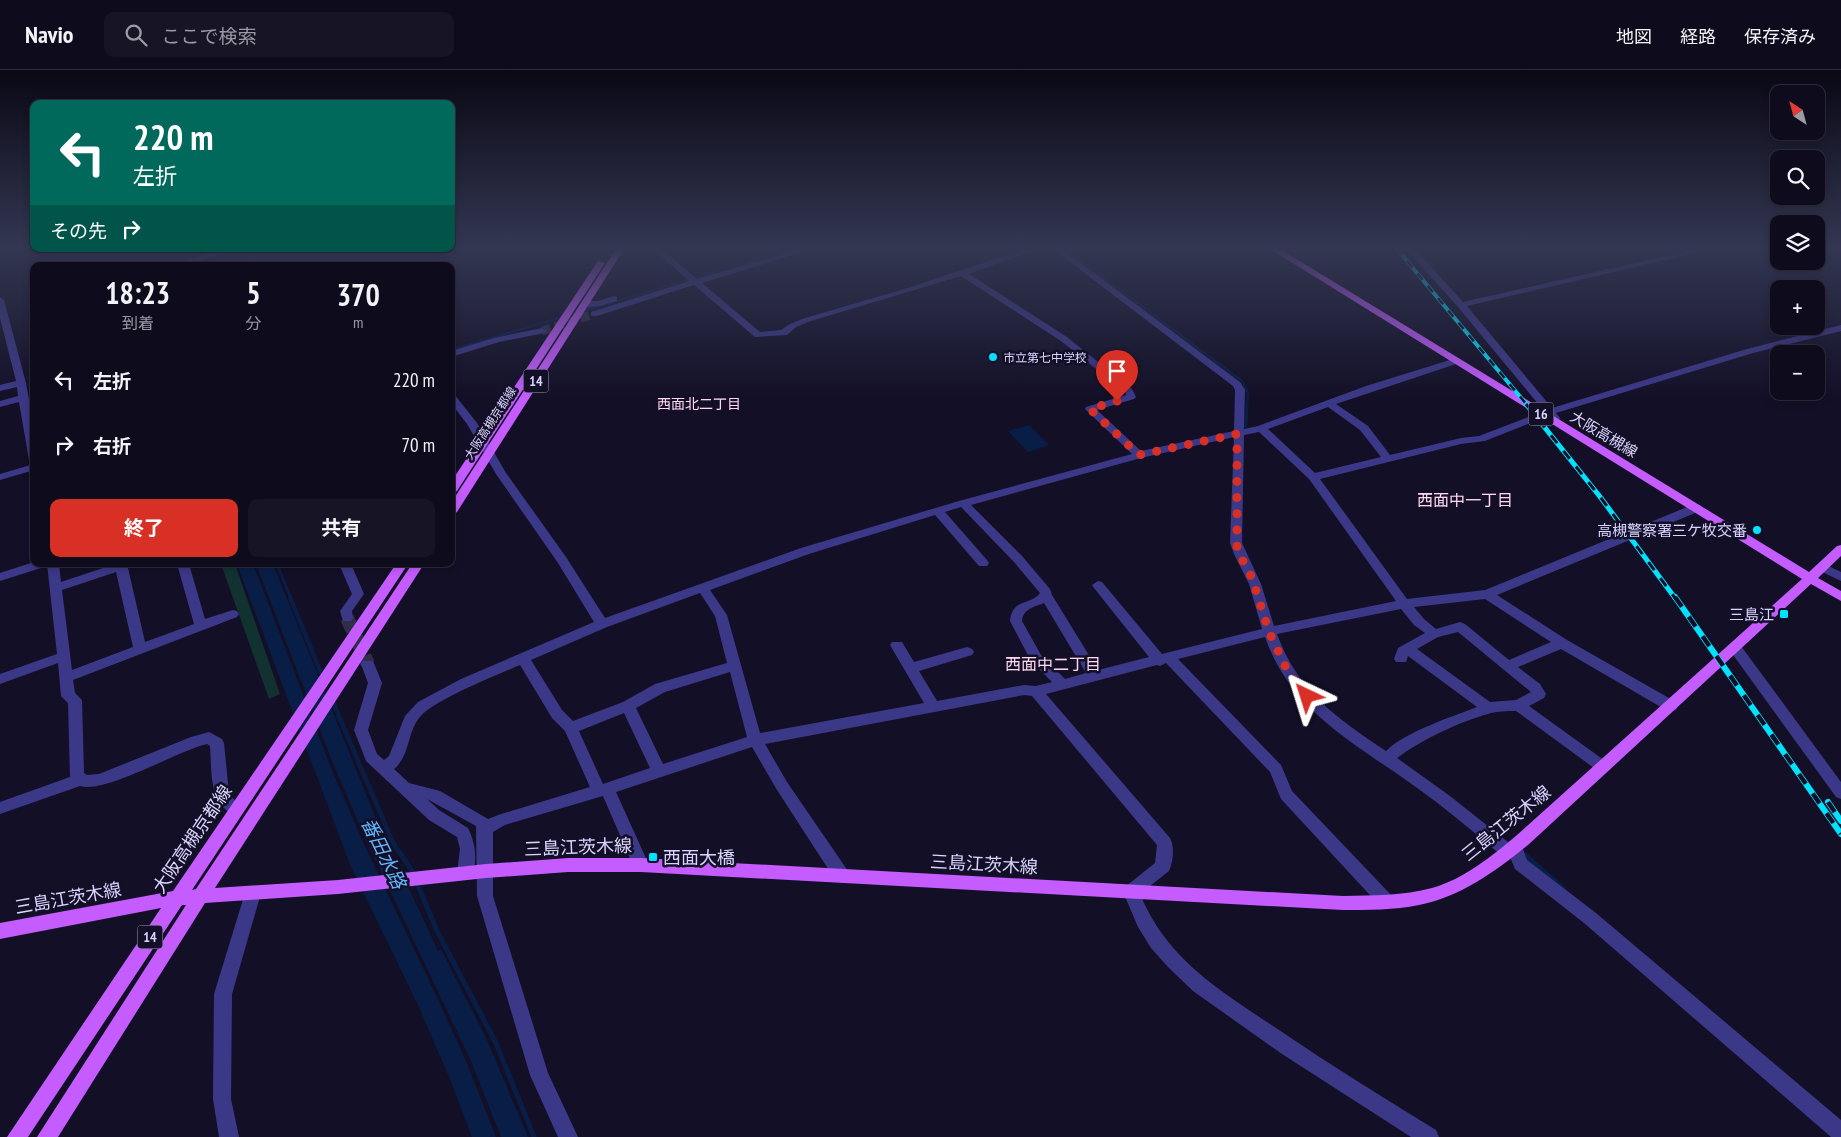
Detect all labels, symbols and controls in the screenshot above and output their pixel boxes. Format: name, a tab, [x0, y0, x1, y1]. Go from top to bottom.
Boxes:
search box	[104, 12, 454, 57]
text: Navio	[25, 19, 74, 50]
icon: search	[122, 21, 150, 49]
text: ここで検索	[162, 24, 257, 48]
text: 地図	[1616, 25, 1652, 48]
text: 経路	[1680, 25, 1716, 48]
text: 保存済み	[1744, 25, 1816, 48]
north arrow	[1770, 85, 1825, 140]
map controls	[1770, 85, 1825, 400]
text: 220 m	[133, 114, 214, 160]
icon: left	[50, 120, 115, 185]
button: search	[1770, 150, 1825, 205]
text: 左折	[133, 162, 177, 190]
icon: right	[117, 215, 145, 243]
button: layers	[1770, 215, 1825, 270]
text: その先	[50, 219, 107, 243]
text: 18:23	[105, 273, 170, 312]
text: 5	[246, 273, 261, 312]
text: 370	[337, 275, 380, 314]
button: +	[1770, 280, 1825, 335]
text: m	[353, 312, 363, 332]
text: 到着	[122, 313, 154, 333]
text: 分	[245, 313, 261, 333]
button: −	[1770, 345, 1825, 400]
place label: 市立第七中学校	[1003, 350, 1087, 365]
pin	[1096, 350, 1138, 401]
marker: 市立第七中学校	[987, 351, 999, 363]
icon: arrive	[1103, 357, 1131, 385]
icon: left	[50, 366, 78, 394]
text: 220 m	[393, 368, 435, 392]
text: 左折	[93, 369, 131, 393]
road number: 14	[524, 370, 548, 392]
street label: 大阪高槻京都線	[461, 384, 519, 462]
district label: 西面北二丁目	[657, 395, 741, 413]
road number: 16	[1528, 402, 1554, 426]
street label: 大阪高槻線	[1567, 407, 1641, 461]
icon: right	[50, 431, 78, 459]
text: 70 m	[402, 433, 435, 457]
text: 右折	[93, 434, 131, 458]
district label: 西面中一丁目	[1417, 490, 1513, 510]
button: 終了	[50, 499, 238, 557]
button: 共有	[248, 499, 435, 557]
place label: 高槻警察署三ケ牧交番	[1597, 521, 1747, 540]
marker: 高槻警察署三ケ牧交番	[1751, 524, 1763, 536]
place label: 三島江	[1729, 605, 1774, 624]
marker: 三島江	[1778, 608, 1790, 620]
district label: 西面中二丁目	[1005, 654, 1101, 674]
position arrow	[1280, 669, 1332, 721]
street label: 大阪高槻京都線	[147, 780, 237, 898]
street label: 三島江茨木線	[1457, 780, 1555, 866]
water label: 番田水路	[357, 814, 412, 894]
street label: 三島江茨木線	[524, 834, 632, 860]
place label: 西面大橋	[663, 846, 735, 869]
street label: 三島江茨木線	[929, 850, 1039, 878]
marker: 西面大橋	[647, 851, 659, 863]
street label: 三島江茨木線	[13, 877, 123, 919]
road number: 14	[138, 926, 162, 949]

